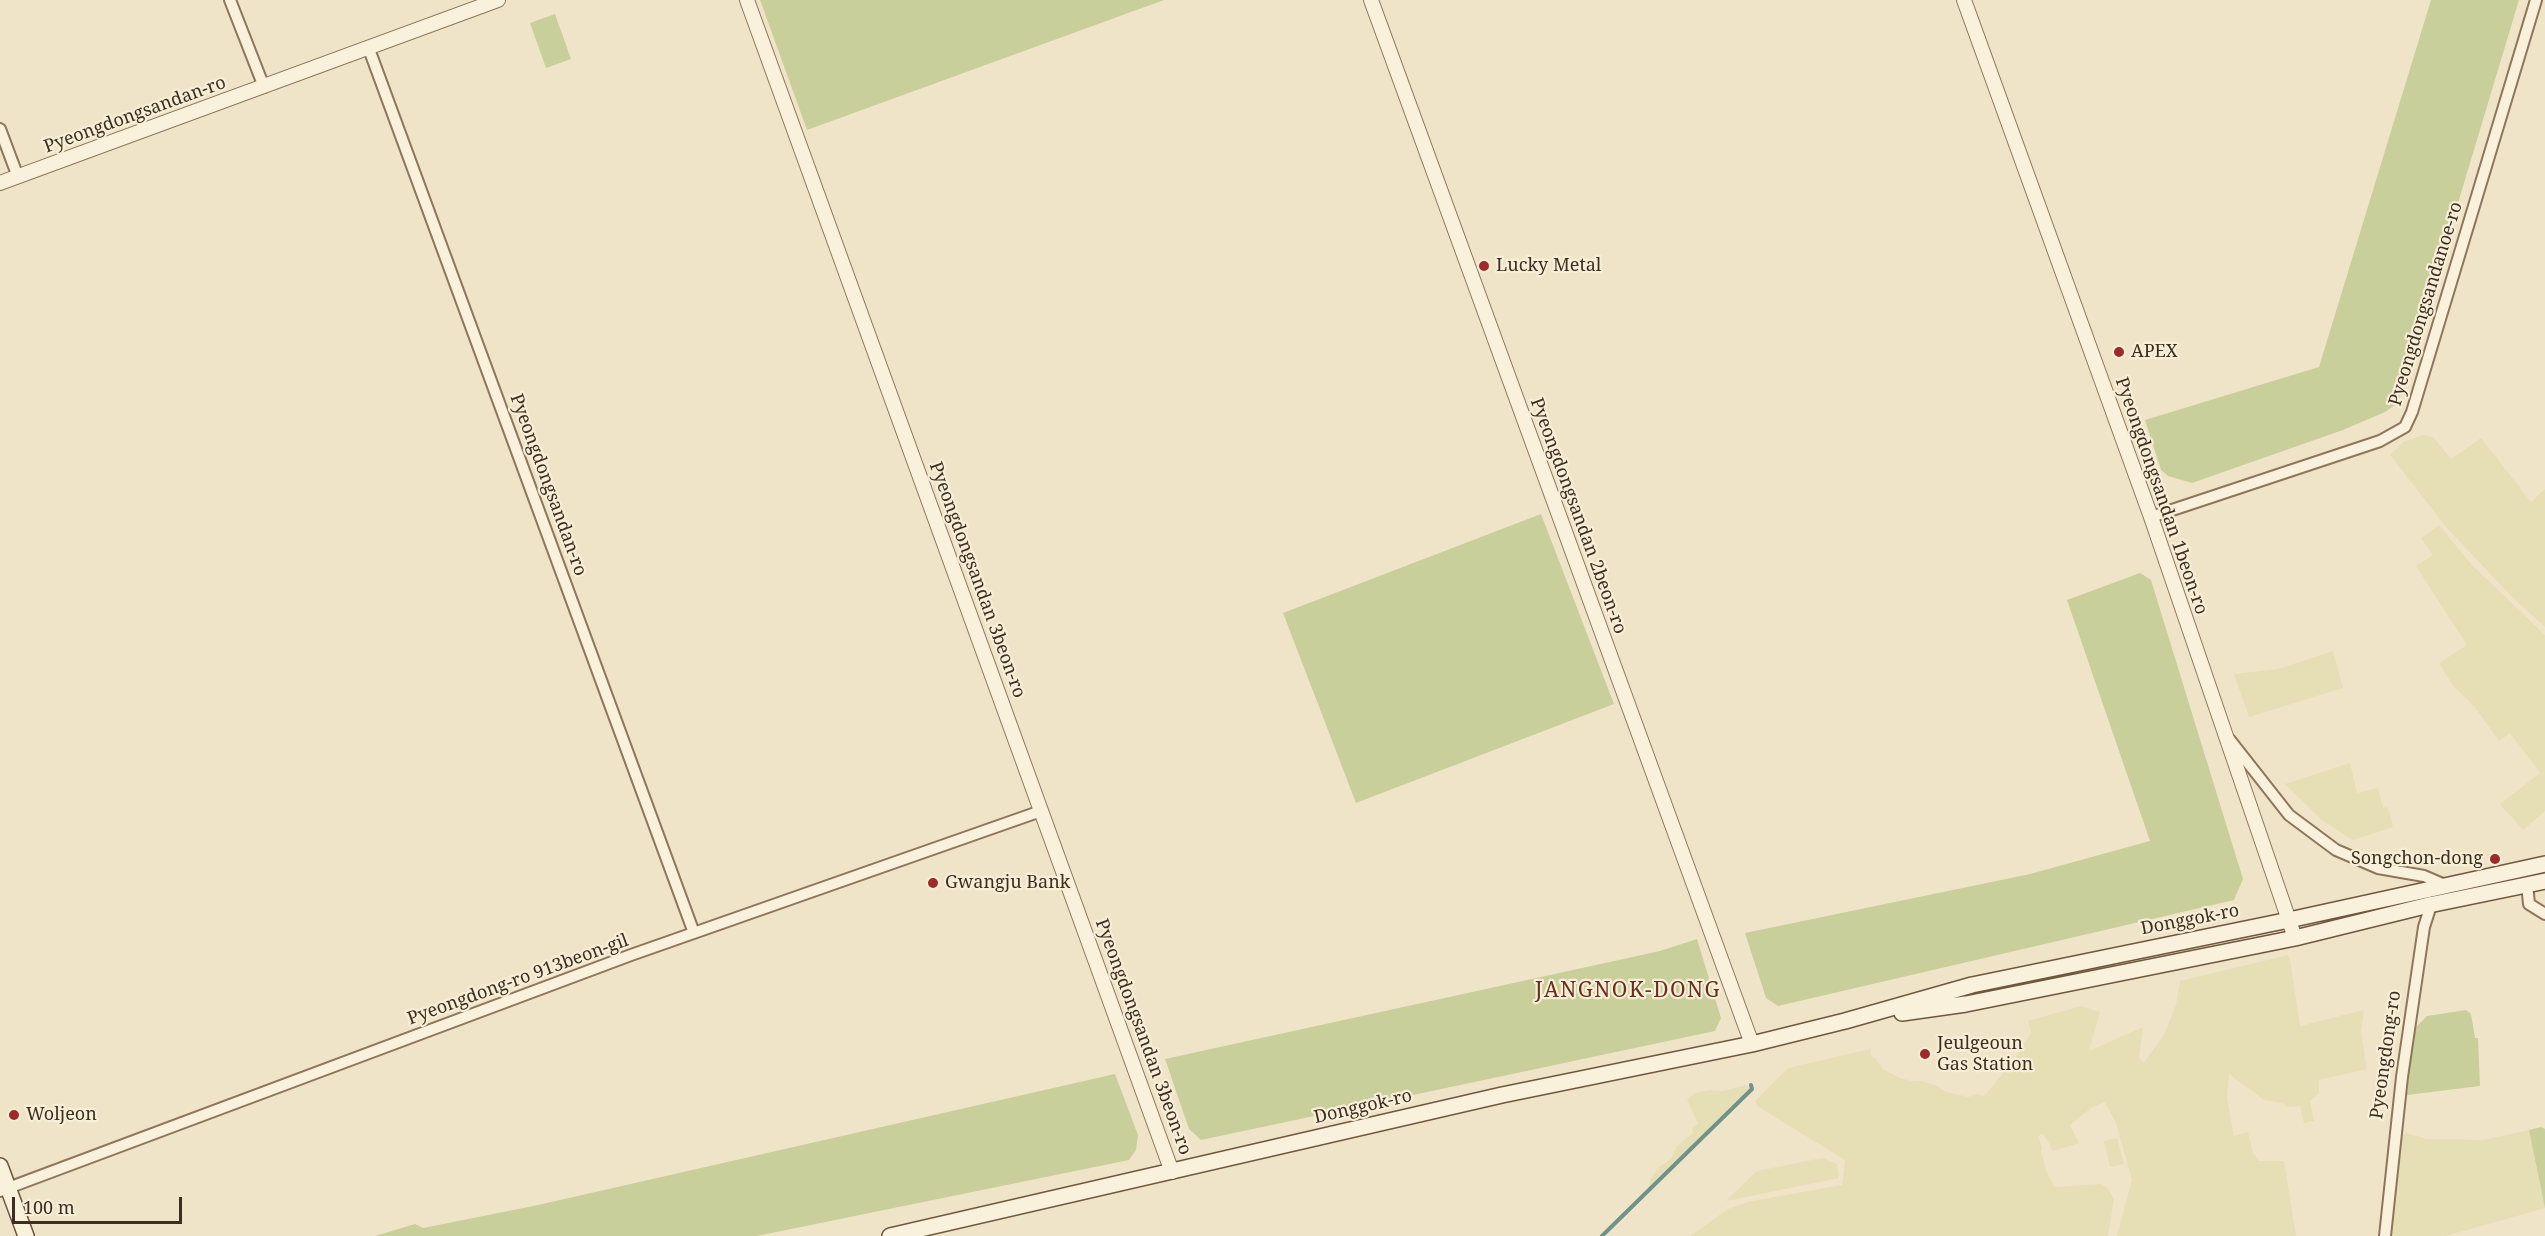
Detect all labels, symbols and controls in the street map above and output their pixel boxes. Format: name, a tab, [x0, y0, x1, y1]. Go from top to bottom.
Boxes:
street label: Pyeongdongsandan-ro	[41, 72, 229, 158]
street label: Pyeongdongsandanoe-ro	[2385, 199, 2467, 409]
place label: Lucky Metal	[1496, 255, 1601, 277]
marker: Lucky Metal	[1477, 259, 1491, 273]
place label: APEX	[2131, 341, 2178, 363]
marker: APEX	[2112, 345, 2126, 359]
street label: Pyeongdongsandan 1beon-ro	[2110, 374, 2212, 618]
street label: Pyeongdongsandan-ro	[505, 391, 591, 579]
street label: Pyeongdongsandan 2beon-ro	[1525, 395, 1631, 637]
street label: Pyeongdongsandan 3beon-ro	[924, 459, 1030, 701]
place label: Songchon-dong	[2351, 848, 2483, 870]
marker: Songchon-dong	[2488, 852, 2502, 866]
place label: Gwangju Bank	[945, 872, 1070, 894]
marker: Gwangju Bank	[926, 876, 940, 890]
street label: Donggok-ro	[2139, 900, 2241, 940]
street label: Pyeongdongsandan 3beon-ro	[1090, 916, 1196, 1158]
street label: Pyeongdong-ro 913beon-gil	[405, 930, 631, 1030]
district label: JANGNOK-DONG	[1535, 978, 1721, 1004]
street label: Pyeongdong-ro	[2366, 989, 2406, 1121]
place label: Jeulgeoun Gas Station	[1937, 1033, 2033, 1076]
marker: Jeulgeoun Gas Station	[1918, 1047, 1932, 1061]
street label: Donggok-ro	[1312, 1085, 1414, 1129]
place label: Woljeon	[26, 1104, 97, 1126]
marker: Woljeon	[7, 1108, 21, 1122]
scale bar	[15, 1185, 184, 1223]
text: 100 m	[23, 1195, 75, 1219]

